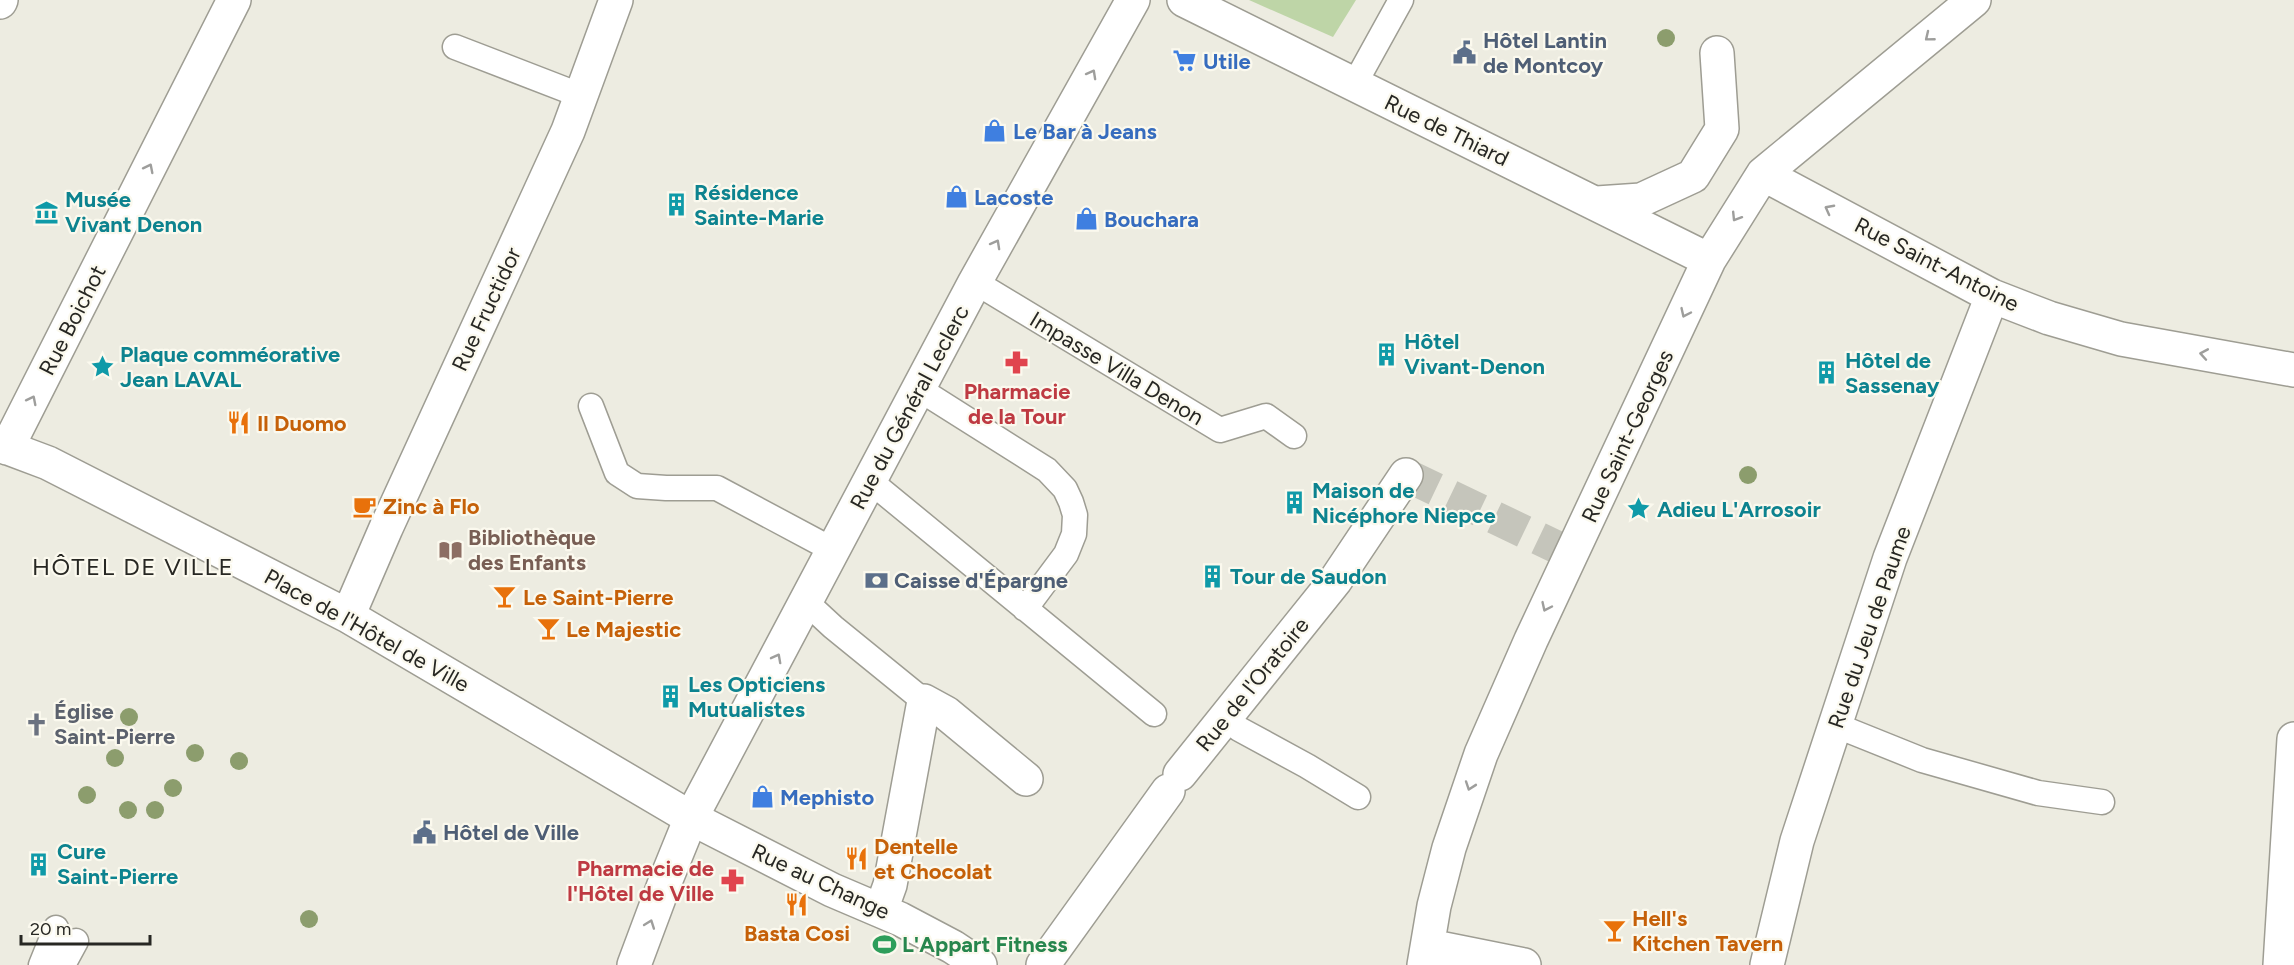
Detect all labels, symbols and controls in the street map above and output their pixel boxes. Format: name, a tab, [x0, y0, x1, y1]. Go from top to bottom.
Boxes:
place label: Hôtel Lantin de Montcoy	[1483, 27, 1607, 79]
one-way arrow	[1925, 30, 1936, 41]
public building icon: Hôtel Lantin de Montcoy	[1452, 40, 1478, 66]
supermarket icon: Utile	[1172, 48, 1198, 74]
place label: Utile	[1203, 48, 1251, 75]
one-way arrow	[1084, 70, 1096, 81]
street label: Rue de Thiard	[1380, 89, 1513, 172]
shop icon: Le Bar à Jeans	[982, 118, 1008, 144]
place label: Le Bar à Jeans	[1013, 118, 1157, 145]
one-way arrow	[142, 164, 154, 175]
place label: Résidence Sainte-Marie	[694, 179, 824, 231]
shop icon: Lacoste	[943, 184, 969, 210]
place label: Lacoste	[974, 184, 1053, 211]
place label: Musée Vivant Denon	[65, 186, 202, 238]
building icon: Résidence Sainte-Marie	[663, 192, 689, 218]
museum icon: Musée Vivant Denon	[34, 199, 60, 225]
one-way arrow	[1825, 205, 1835, 216]
shop icon: Bouchara	[1073, 206, 1099, 232]
place label: Bouchara	[1104, 206, 1199, 233]
one-way arrow	[1732, 211, 1744, 221]
street label: Rue Saint-Antoine	[1850, 211, 2023, 317]
one-way arrow	[989, 240, 1000, 251]
street label: Rue Fructidor	[446, 243, 527, 375]
street label: Rue Boichot	[33, 261, 112, 380]
street label: Rue du Général Leclerc	[844, 300, 975, 514]
street label: Impasse Villa Denon	[1025, 306, 1209, 431]
one-way arrow	[1680, 307, 1692, 318]
place label: Hôtel Vivant-Denon	[1404, 328, 1545, 380]
place label: Plaque comméorative Jean LAVAL	[120, 341, 340, 393]
building icon: Hôtel Vivant-Denon	[1373, 341, 1399, 367]
street label: Rue Saint-Georges	[1576, 346, 1679, 527]
place label: Hôtel de Sassenay	[1845, 347, 1940, 399]
one-way arrow	[2199, 348, 2209, 361]
pharmacy icon: Pharmacie de la Tour	[1004, 349, 1030, 375]
place icon: Plaque comméorative Jean LAVAL	[89, 354, 115, 380]
building icon: Hôtel de Sassenay	[1814, 360, 1840, 386]
place label: Pharmacie de la Tour	[964, 378, 1070, 430]
one-way arrow	[25, 395, 36, 406]
restaurant icon: Il Duomo	[226, 410, 252, 436]
place label: Il Duomo	[257, 410, 347, 437]
place label: Maison de Nicéphore Niepce	[1312, 477, 1496, 529]
building icon: Maison de Nicéphore Niepce	[1281, 490, 1307, 516]
cafe icon: Zinc à Flo	[352, 493, 378, 519]
place label: Zinc à Flo	[383, 493, 480, 520]
place icon: Adieu L'Arrosoir	[1626, 496, 1652, 522]
place label: Adieu L'Arrosoir	[1657, 496, 1821, 523]
street label: Rue du Jeu de Paume	[1822, 522, 1917, 732]
place label: Bibliothèque des Enfants	[468, 524, 596, 576]
library icon: Bibliothèque des Enfants	[437, 537, 463, 563]
district label: HÔTEL DE VILLE	[32, 552, 234, 581]
street label: Place de l'Hôtel de Ville	[260, 563, 474, 698]
building icon: Tour de Saudon	[1199, 563, 1225, 589]
place label: Tour de Saudon	[1230, 563, 1387, 590]
bank icon: Caisse d'Épargne	[863, 567, 889, 593]
place label: Caisse d'Épargne	[894, 567, 1068, 594]
bar icon: Le Saint-Pierre	[492, 584, 518, 610]
place label: Le Saint-Pierre	[523, 584, 673, 611]
one-way arrow	[1542, 601, 1554, 612]
street label: Rue de l'Oratoire	[1190, 612, 1315, 757]
bar icon: Le Majestic	[535, 616, 561, 642]
place label: Le Majestic	[566, 616, 681, 643]
one-way arrow	[769, 653, 781, 664]
place label: Les Opticiens Mutualistes	[688, 671, 825, 723]
building icon: Les Opticiens Mutualistes	[657, 684, 683, 710]
place label: Église Saint-Pierre	[54, 698, 175, 750]
church icon: Église Saint-Pierre	[23, 711, 49, 737]
one-way arrow	[1464, 780, 1477, 791]
shop icon: Mephisto	[749, 784, 775, 810]
place label: Mephisto	[780, 784, 874, 811]
public building icon: Hôtel de Ville	[412, 819, 438, 845]
place label: Hôtel de Ville	[443, 819, 579, 846]
place label: Dentelle et Chocolat	[874, 833, 992, 885]
place label: Cure Saint-Pierre	[57, 838, 178, 890]
street label: Rue au Change	[748, 838, 894, 925]
restaurant icon: Dentelle et Chocolat	[843, 846, 869, 872]
building icon: Cure Saint-Pierre	[26, 851, 52, 877]
place label: Pharmacie de l'Hôtel de Ville	[567, 855, 714, 907]
pharmacy icon: Pharmacie de l'Hôtel de Ville	[719, 868, 745, 894]
restaurant icon: Basta Cosi	[784, 891, 810, 917]
place label: Hell's Kitchen Tavern	[1632, 905, 1783, 957]
scale bar	[21, 908, 150, 946]
text: 20 m	[30, 918, 71, 940]
bar icon: Hell's Kitchen Tavern	[1601, 918, 1627, 944]
one-way arrow	[642, 919, 655, 929]
place label: Basta Cosi	[744, 920, 850, 947]
sports icon: L'Appart Fitness	[871, 931, 897, 957]
place label: L'Appart Fitness	[902, 931, 1067, 958]

